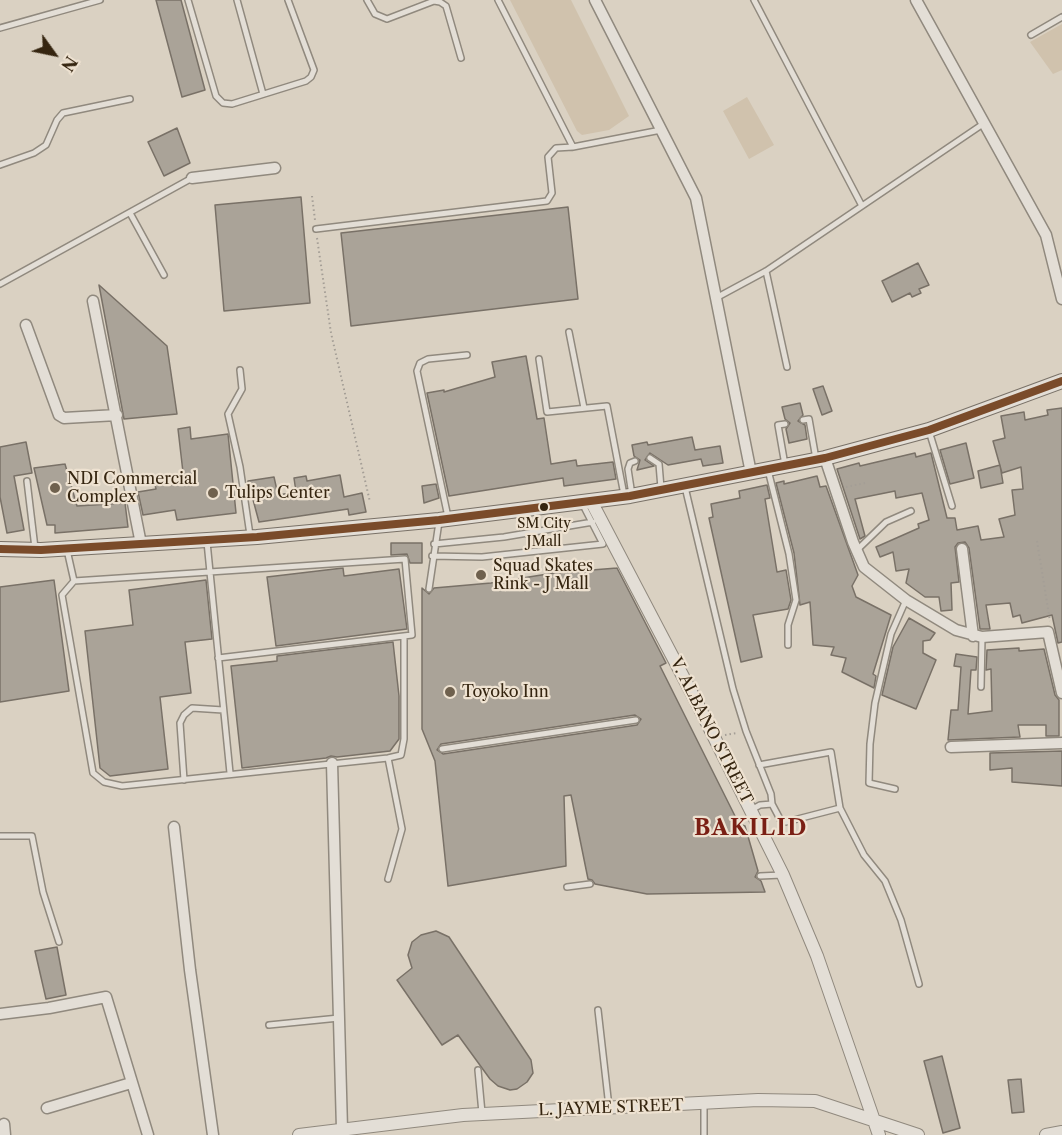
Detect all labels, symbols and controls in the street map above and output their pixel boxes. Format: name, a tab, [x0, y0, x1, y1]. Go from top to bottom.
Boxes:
north arrow	[24, 24, 84, 84]
text: N	[57, 53, 81, 75]
place label: NDI Commercial Complex	[67, 469, 197, 507]
marker: NDI Commercial Complex	[48, 481, 62, 495]
place label: Tulips Center	[225, 483, 330, 503]
marker: Tulips Center	[206, 486, 220, 500]
marker: SM City JMall	[538, 501, 550, 513]
place label: SM City JMall	[517, 516, 571, 548]
place label: Squad Skates Rink - J Mall	[493, 556, 593, 594]
marker: Squad Skates Rink - J Mall	[474, 568, 488, 582]
street label: V. ALBANO STREET	[666, 655, 756, 807]
place label: Toyoko Inn	[462, 682, 549, 702]
marker: Toyoko Inn	[443, 685, 457, 699]
district label: BAKILID	[694, 816, 808, 842]
street label: L. JAYME STREET	[538, 1096, 684, 1120]

